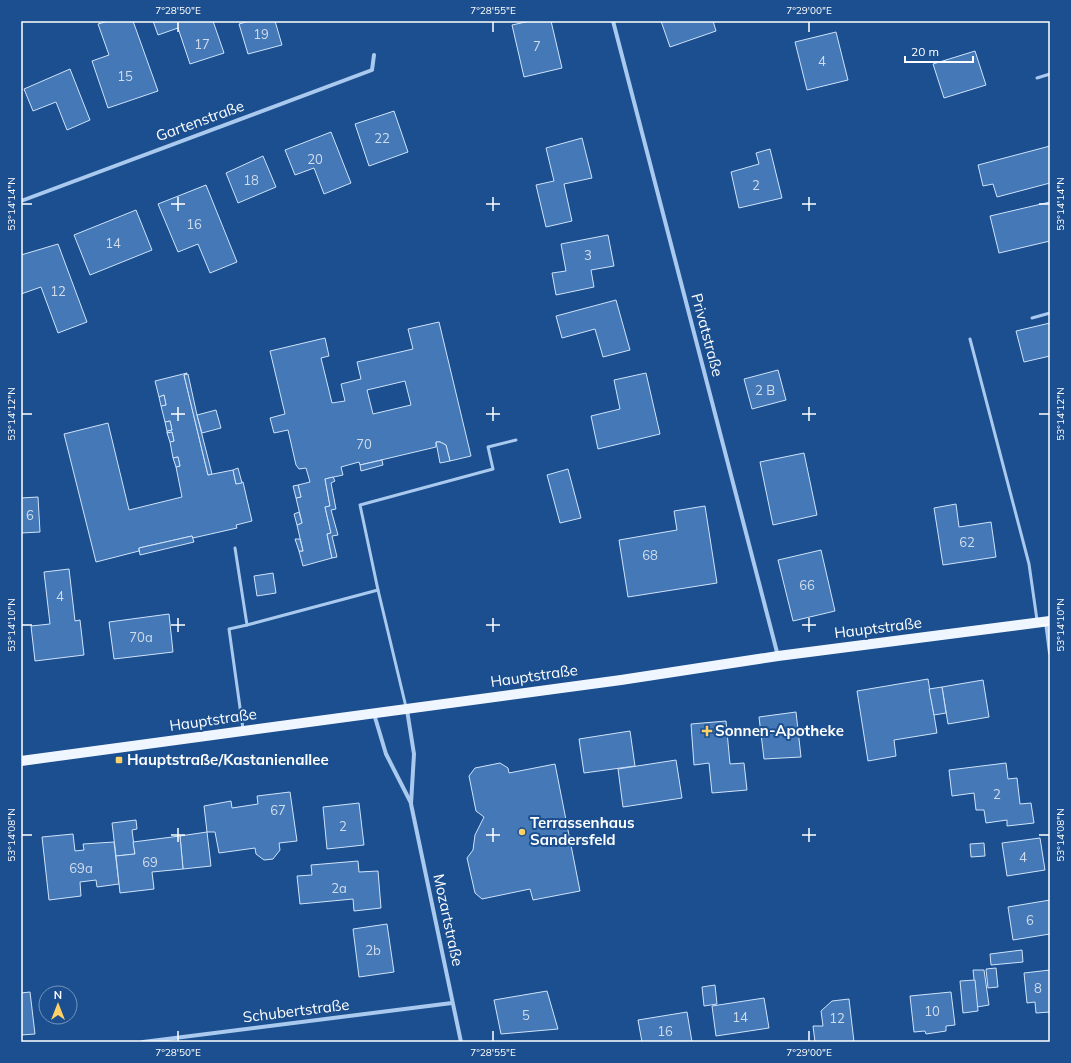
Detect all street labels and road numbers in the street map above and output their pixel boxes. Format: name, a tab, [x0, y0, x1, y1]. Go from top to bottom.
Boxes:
street label: Gartenstraße	[153, 96, 247, 145]
street label: Privatstraße	[687, 291, 728, 379]
street label: Hauptstraße	[833, 613, 923, 642]
street label: Hauptstraße	[489, 660, 579, 691]
street label: Hauptstraße	[168, 704, 258, 735]
street label: Mozartstraße	[429, 872, 468, 968]
street label: Schubertstraße	[242, 995, 350, 1026]

